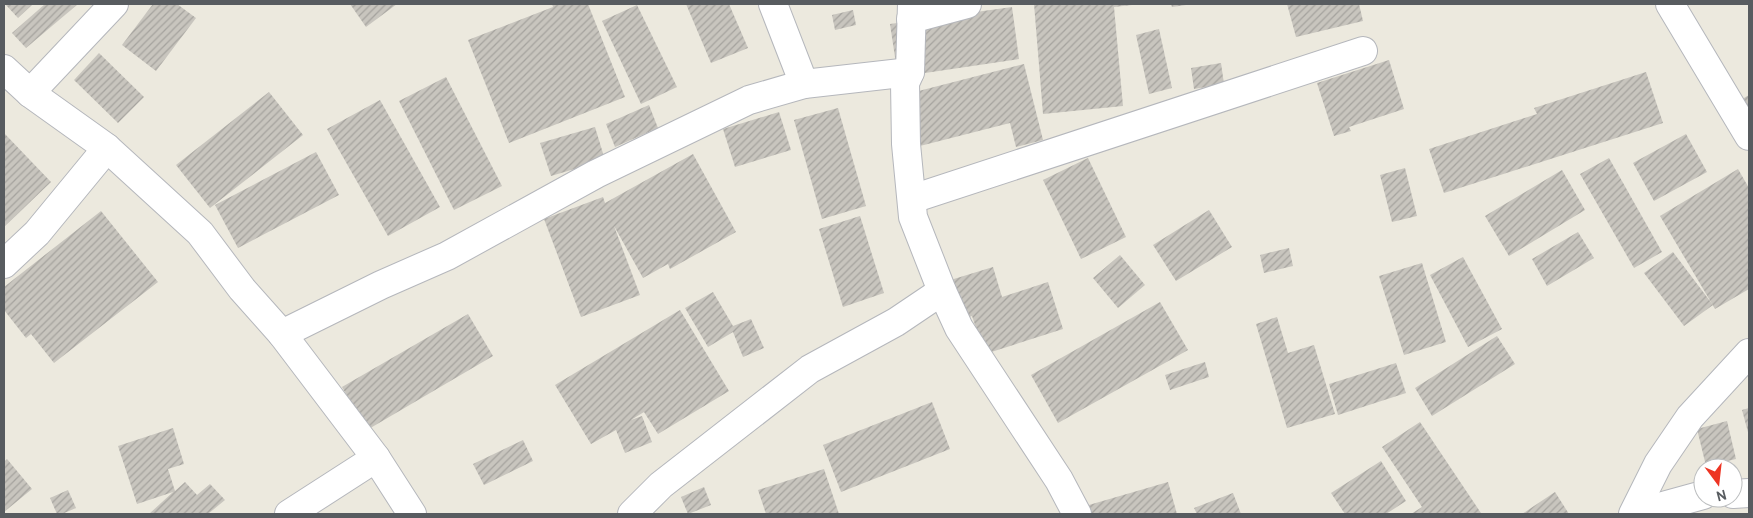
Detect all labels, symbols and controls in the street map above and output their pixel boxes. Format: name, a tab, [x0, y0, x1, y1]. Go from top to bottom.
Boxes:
north arrow	[1693, 458, 1743, 508]
text: N	[1714, 485, 1728, 504]

